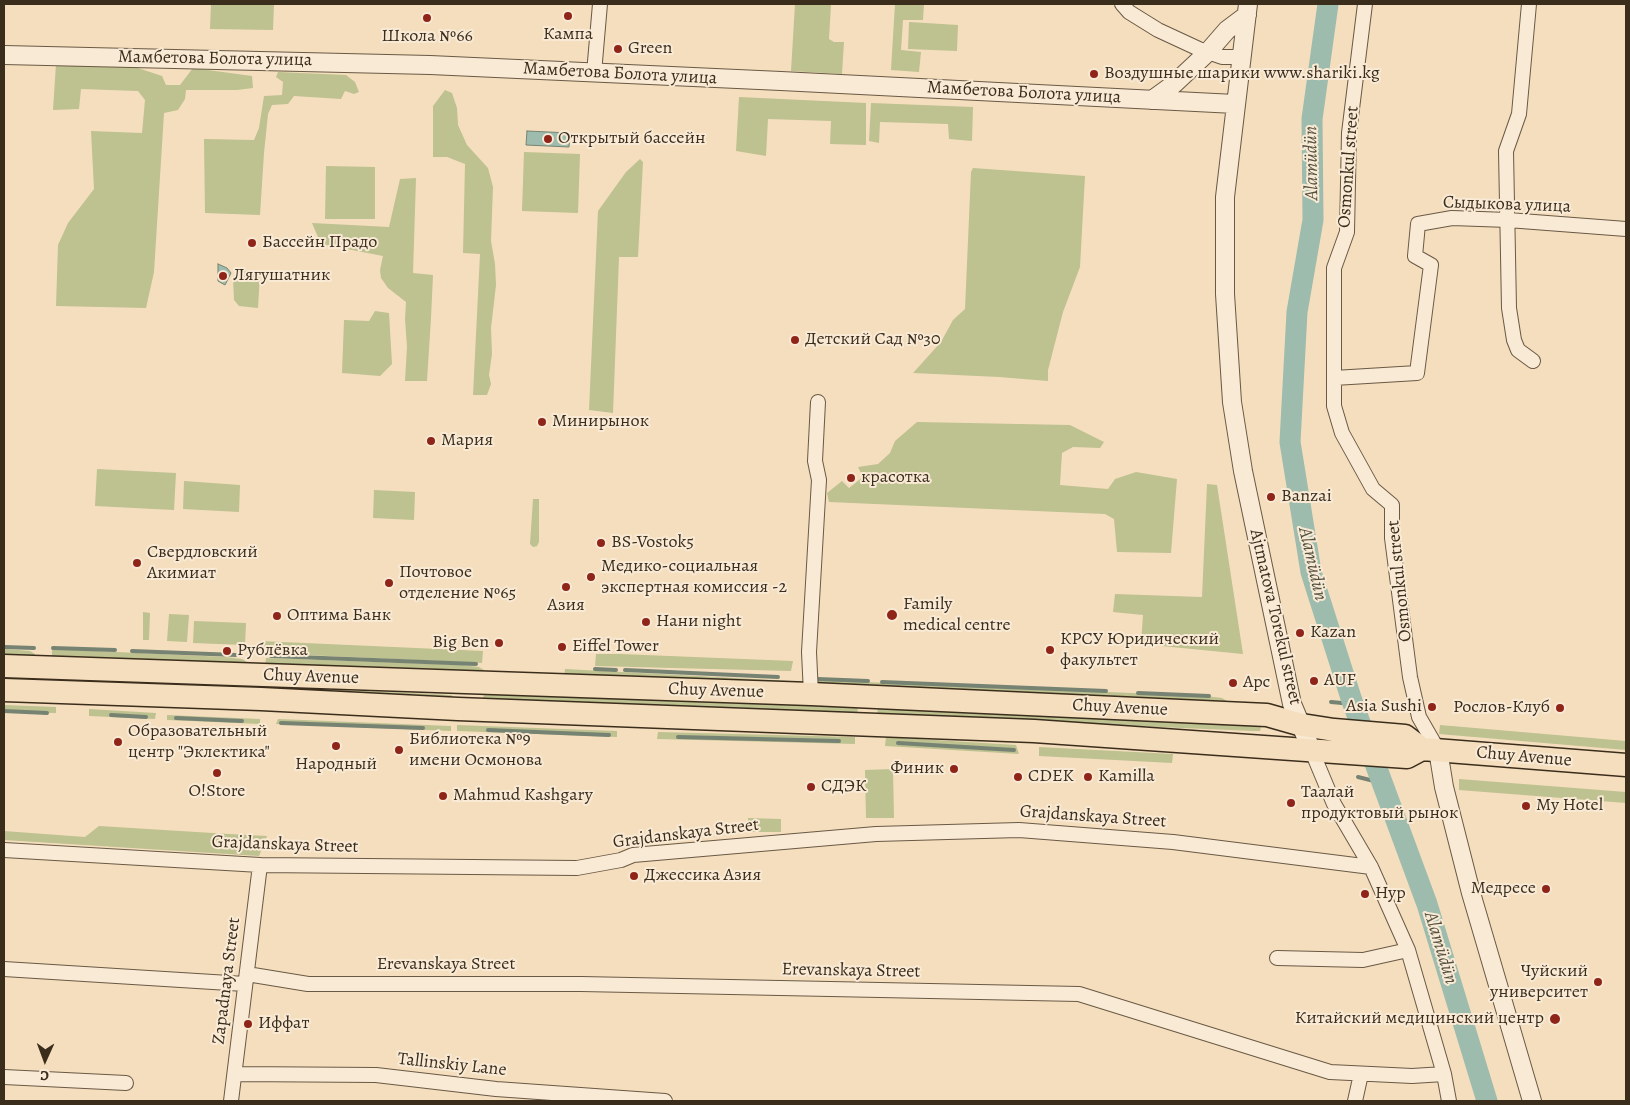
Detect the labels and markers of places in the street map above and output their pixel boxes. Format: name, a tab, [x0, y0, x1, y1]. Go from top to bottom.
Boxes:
marker: Кампа	[562, 10, 574, 22]
marker: Школа №66	[421, 12, 433, 24]
place label: Кампа	[543, 24, 593, 46]
place label: Школа №66	[381, 26, 473, 48]
place label: Green	[628, 38, 672, 60]
marker: Green	[612, 43, 624, 55]
place label: Воздушные шарики www.shariki.kg	[1104, 63, 1380, 85]
marker: Воздушные шарики www.shariki.kg	[1088, 68, 1100, 80]
place label: Открытый бассейн	[558, 128, 705, 150]
marker: Открытый бассейн	[542, 133, 554, 145]
place label: Бассейн Прадо	[262, 232, 377, 254]
marker: Бассейн Прадо	[246, 237, 258, 249]
place label: Лягушатник	[233, 265, 330, 287]
marker: Лягушатник	[217, 270, 229, 282]
place label: Детский Сад №30	[805, 329, 941, 351]
marker: Детский Сад №30	[789, 334, 801, 346]
place label: Минирынок	[552, 411, 649, 433]
marker: Минирынок	[536, 416, 548, 428]
place label: Мария	[441, 430, 493, 452]
marker: Мария	[425, 435, 437, 447]
place label: красотка	[861, 467, 930, 489]
marker: красотка	[845, 472, 857, 484]
place label: Banzai	[1281, 486, 1332, 508]
marker: Banzai	[1265, 491, 1277, 503]
place label: BS-Vostok5	[611, 532, 694, 554]
marker: BS-Vostok5	[595, 537, 607, 549]
place label: Свердловский Акимиат	[147, 542, 258, 584]
place label: Медико-социальная экспертная комиссия -2	[601, 556, 787, 598]
marker: Свердловский Акимиат	[131, 557, 143, 569]
place label: Почтовое отделение №65	[399, 562, 516, 604]
marker: Медико-социальная экспертная комиссия -2	[585, 571, 597, 583]
marker: Почтовое отделение №65	[383, 577, 395, 589]
marker: Азия	[560, 581, 572, 593]
place label: Family medical centre	[903, 594, 1011, 636]
place label: Азия	[547, 595, 585, 617]
place label: Оптима Банк	[287, 605, 391, 627]
marker: Family medical centre	[885, 608, 899, 622]
marker: Оптима Банк	[271, 610, 283, 622]
place label: Нани night	[656, 611, 742, 633]
marker: Нани night	[640, 616, 652, 628]
place label: Kazan	[1310, 622, 1356, 644]
marker: Kazan	[1294, 627, 1306, 639]
place label: КРСУ Юридический факультет	[1060, 629, 1219, 672]
place label: Big Ben	[432, 632, 489, 654]
place label: Eiffel Tower	[572, 636, 659, 658]
marker: Big Ben	[493, 637, 505, 649]
place label: Рублёвка	[237, 640, 308, 662]
marker: Eiffel Tower	[556, 641, 568, 653]
marker: КРСУ Юридический факультет	[1044, 644, 1056, 656]
marker: Рублёвка	[221, 645, 233, 657]
place label: AUF	[1324, 670, 1356, 692]
place label: Арс	[1243, 672, 1270, 694]
marker: AUF	[1308, 675, 1320, 687]
marker: Арс	[1227, 677, 1239, 689]
place label: Asia Sushi	[1346, 696, 1422, 718]
place label: Рослов-Клуб	[1453, 697, 1550, 719]
marker: Asia Sushi	[1426, 701, 1438, 713]
marker: Рослов-Клуб	[1554, 702, 1566, 714]
place label: Образовательный центр "Эклектика"	[128, 721, 270, 764]
place label: Библиотека №9 имени Осмонова	[409, 729, 542, 772]
marker: Образовательный центр "Эклектика"	[112, 736, 124, 748]
marker: Народный	[330, 740, 342, 752]
marker: Библиотека №9 имени Осмонова	[393, 744, 405, 756]
place label: Народный	[295, 754, 377, 776]
place label: Финик	[890, 758, 944, 780]
marker: Финик	[948, 763, 960, 775]
place label: CDEK	[1028, 766, 1074, 788]
place label: Kamilla	[1098, 766, 1155, 788]
marker: O!Store	[211, 767, 223, 779]
marker: CDEK	[1012, 771, 1024, 783]
marker: Kamilla	[1082, 771, 1094, 783]
place label: СДЭК	[821, 776, 866, 798]
place label: O!Store	[189, 781, 245, 803]
marker: СДЭК	[805, 781, 817, 793]
place label: Таалай продуктовый рынок	[1301, 782, 1458, 824]
place label: Mahmud Kashgary	[453, 785, 593, 807]
marker: Mahmud Kashgary	[437, 790, 449, 802]
place label: My Hotel	[1536, 795, 1603, 817]
marker: Таалай продуктовый рынок	[1285, 797, 1297, 809]
marker: My Hotel	[1520, 800, 1532, 812]
place label: Джессика Азия	[644, 865, 761, 887]
marker: Джессика Азия	[628, 870, 640, 882]
place label: Медресе	[1471, 878, 1536, 900]
place label: Нур	[1375, 883, 1406, 905]
marker: Медресе	[1540, 883, 1552, 895]
marker: Нур	[1359, 888, 1371, 900]
place label: Чуйский университет	[1490, 961, 1588, 1004]
marker: Чуйский университет	[1592, 976, 1604, 988]
place label: Китайский медицинский центр	[1295, 1008, 1544, 1030]
marker: Китайский медицинский центр	[1548, 1012, 1562, 1026]
place label: Иффат	[258, 1013, 309, 1035]
marker: Иффат	[242, 1018, 254, 1030]

